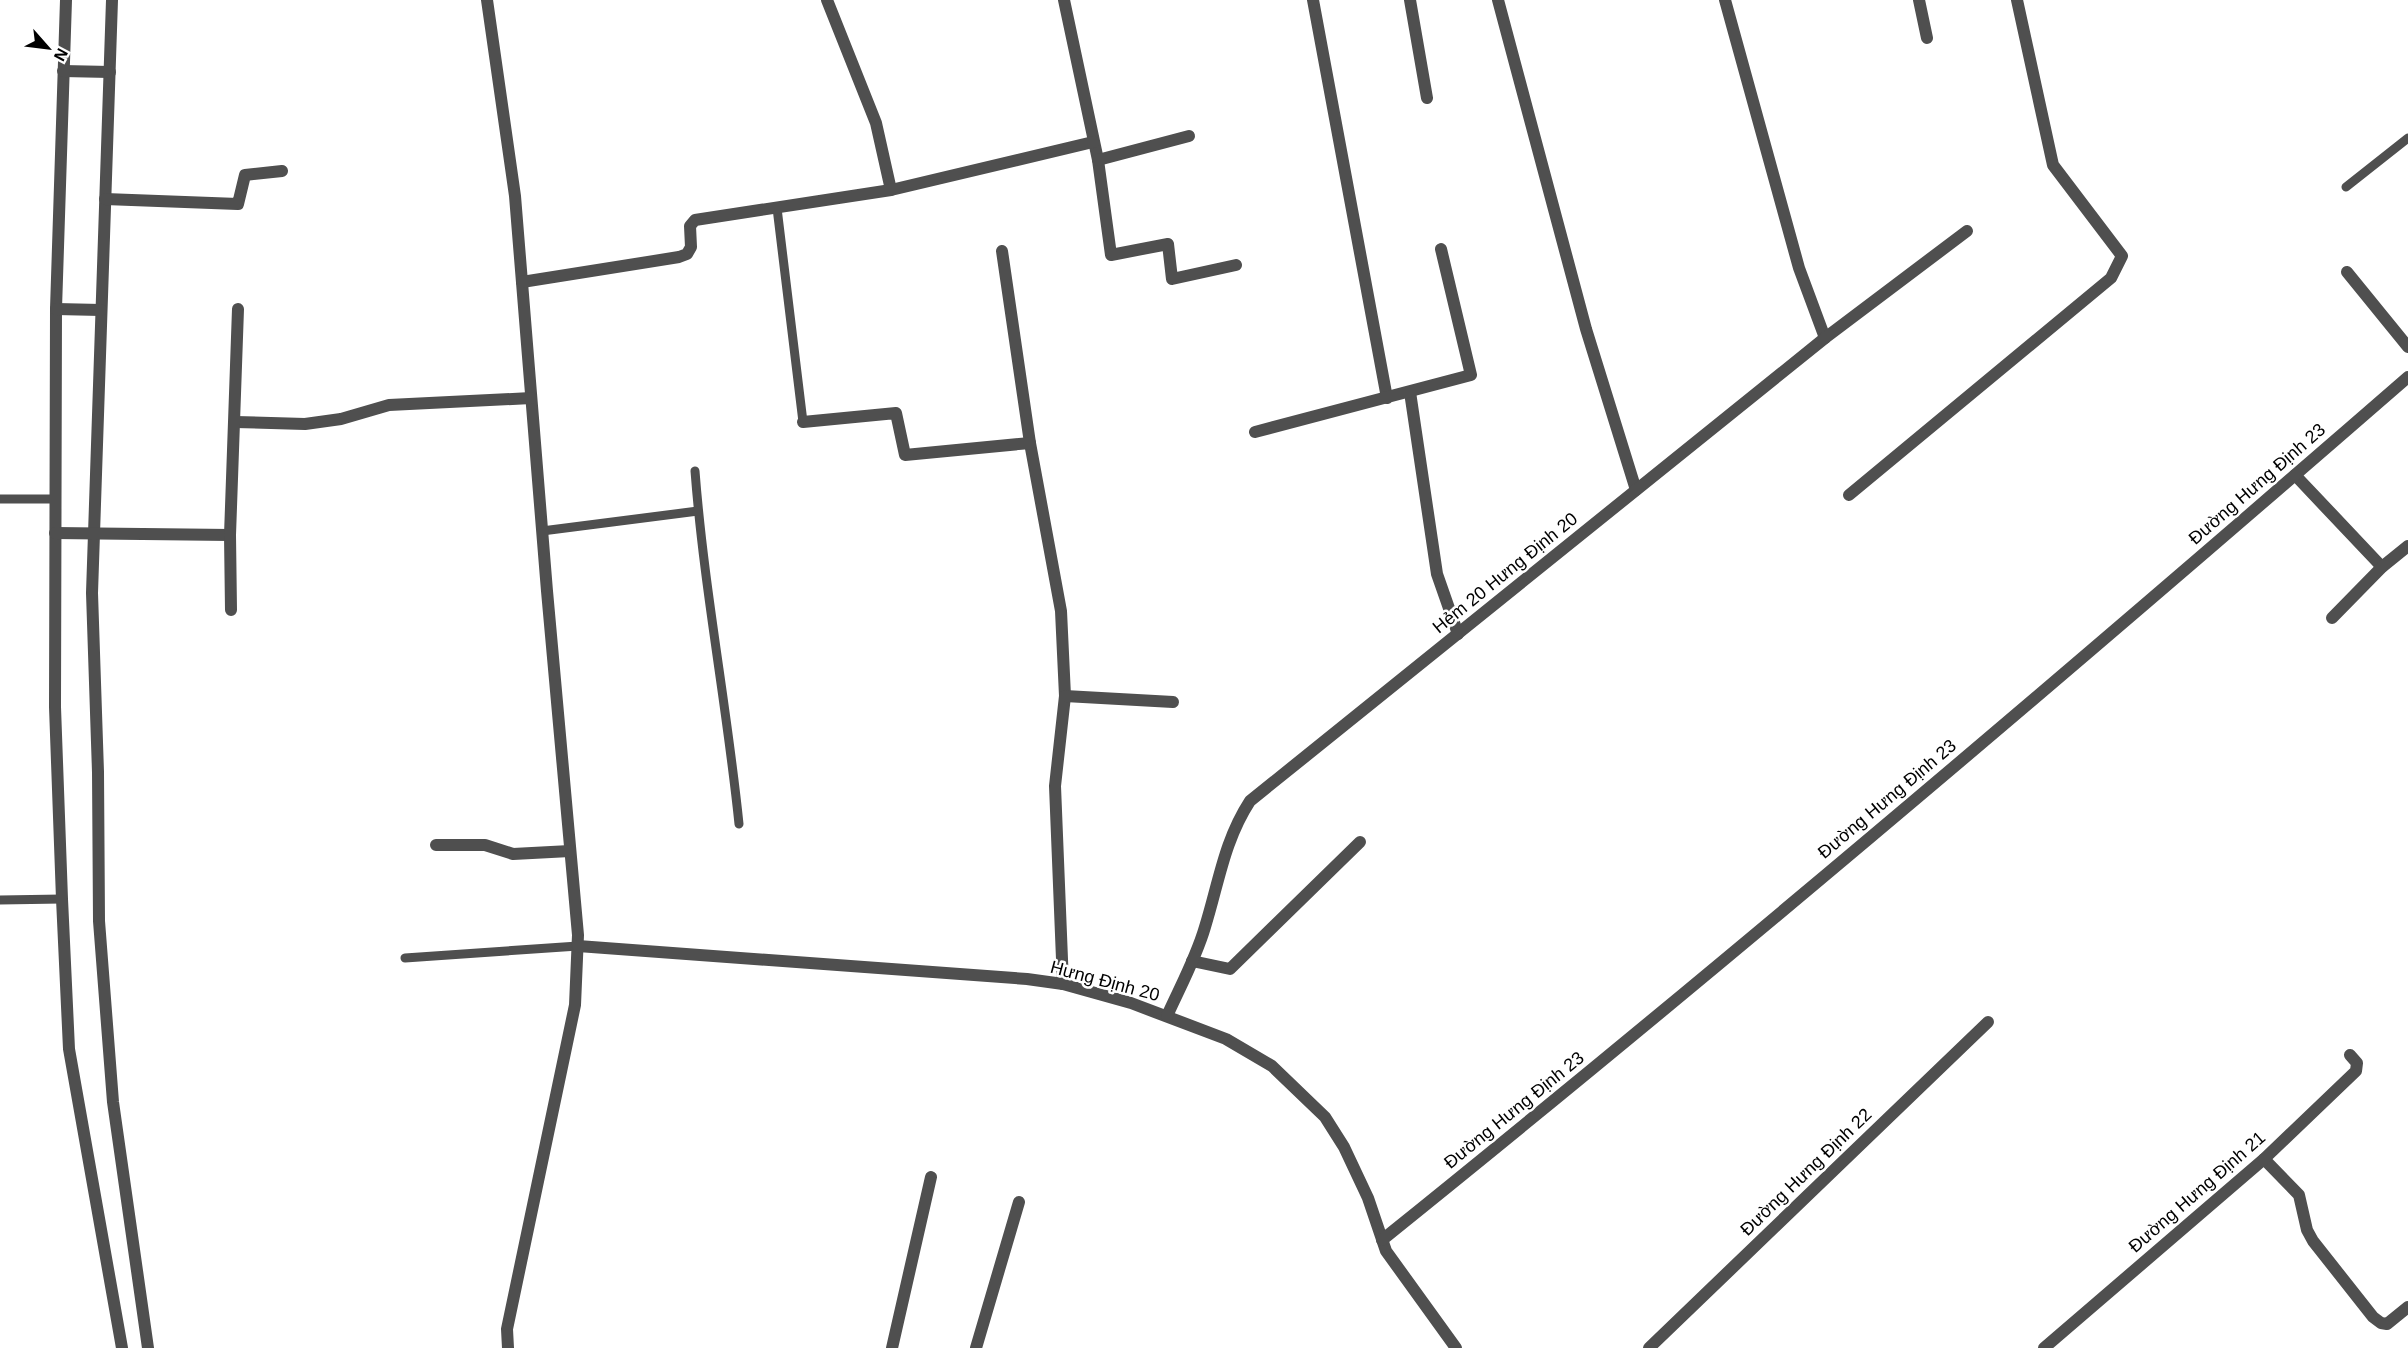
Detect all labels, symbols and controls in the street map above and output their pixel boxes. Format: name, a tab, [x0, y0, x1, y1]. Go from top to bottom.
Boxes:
north arrow	[18, 18, 78, 78]
text: N	[51, 46, 71, 64]
street label: Đường Hưng Định 23	[2185, 419, 2329, 549]
street label: Hẻm 20 Hưng Định 20	[1429, 509, 1581, 637]
street label: Đường Hưng Định 23	[1814, 735, 1960, 863]
street label: Hưng Định 20	[1048, 957, 1162, 1005]
street label: Đường Hưng Định 23	[1440, 1047, 1588, 1173]
street label: Đường Hưng Định 22	[1736, 1104, 1876, 1240]
street label: Đường Hưng Định 21	[2125, 1127, 2269, 1257]

